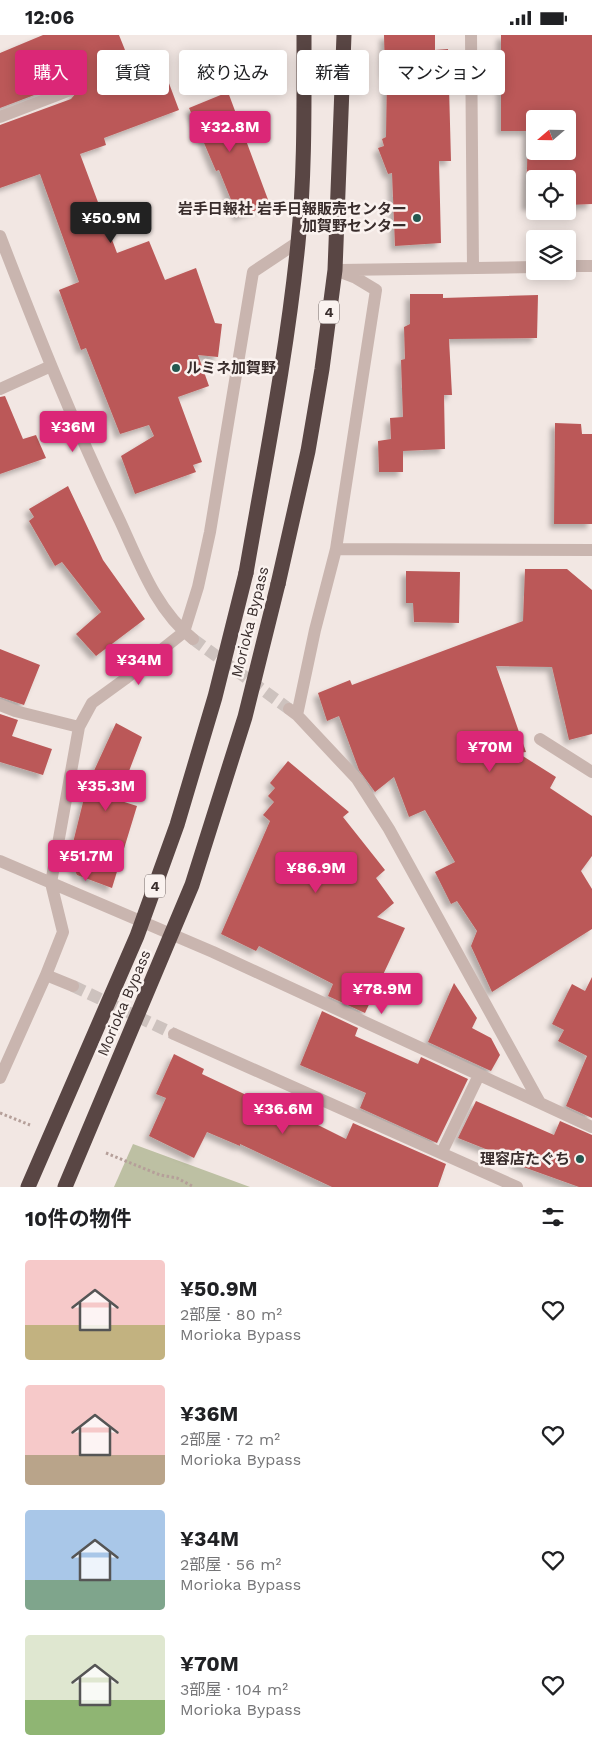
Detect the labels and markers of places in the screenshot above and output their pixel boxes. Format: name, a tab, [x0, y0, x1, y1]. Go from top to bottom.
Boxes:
pin: ¥32.8M	[189, 111, 271, 153]
place label: 岩手日報社 岩手日報販売センター 加賀野センター	[178, 200, 407, 235]
pin: ¥50.9M	[70, 201, 152, 244]
marker: 岩手日報社 岩手日報販売センター 加賀野センター	[411, 212, 423, 224]
place label: ルミネ加賀野	[186, 359, 276, 377]
marker: ルミネ加賀野	[170, 362, 182, 374]
pin: ¥36M	[43, 411, 103, 453]
pin: ¥34M	[109, 643, 169, 686]
pin: ¥70M	[460, 731, 520, 773]
pin: ¥35.3M	[65, 769, 147, 812]
pin: ¥51.7M	[45, 839, 127, 882]
pin: ¥86.9M	[275, 851, 357, 894]
pin: ¥78.9M	[341, 973, 423, 1015]
pin: ¥36.6M	[242, 1093, 324, 1135]
place label: 理容店たぐち	[480, 1150, 570, 1168]
marker: 理容店たぐち	[574, 1153, 586, 1165]

